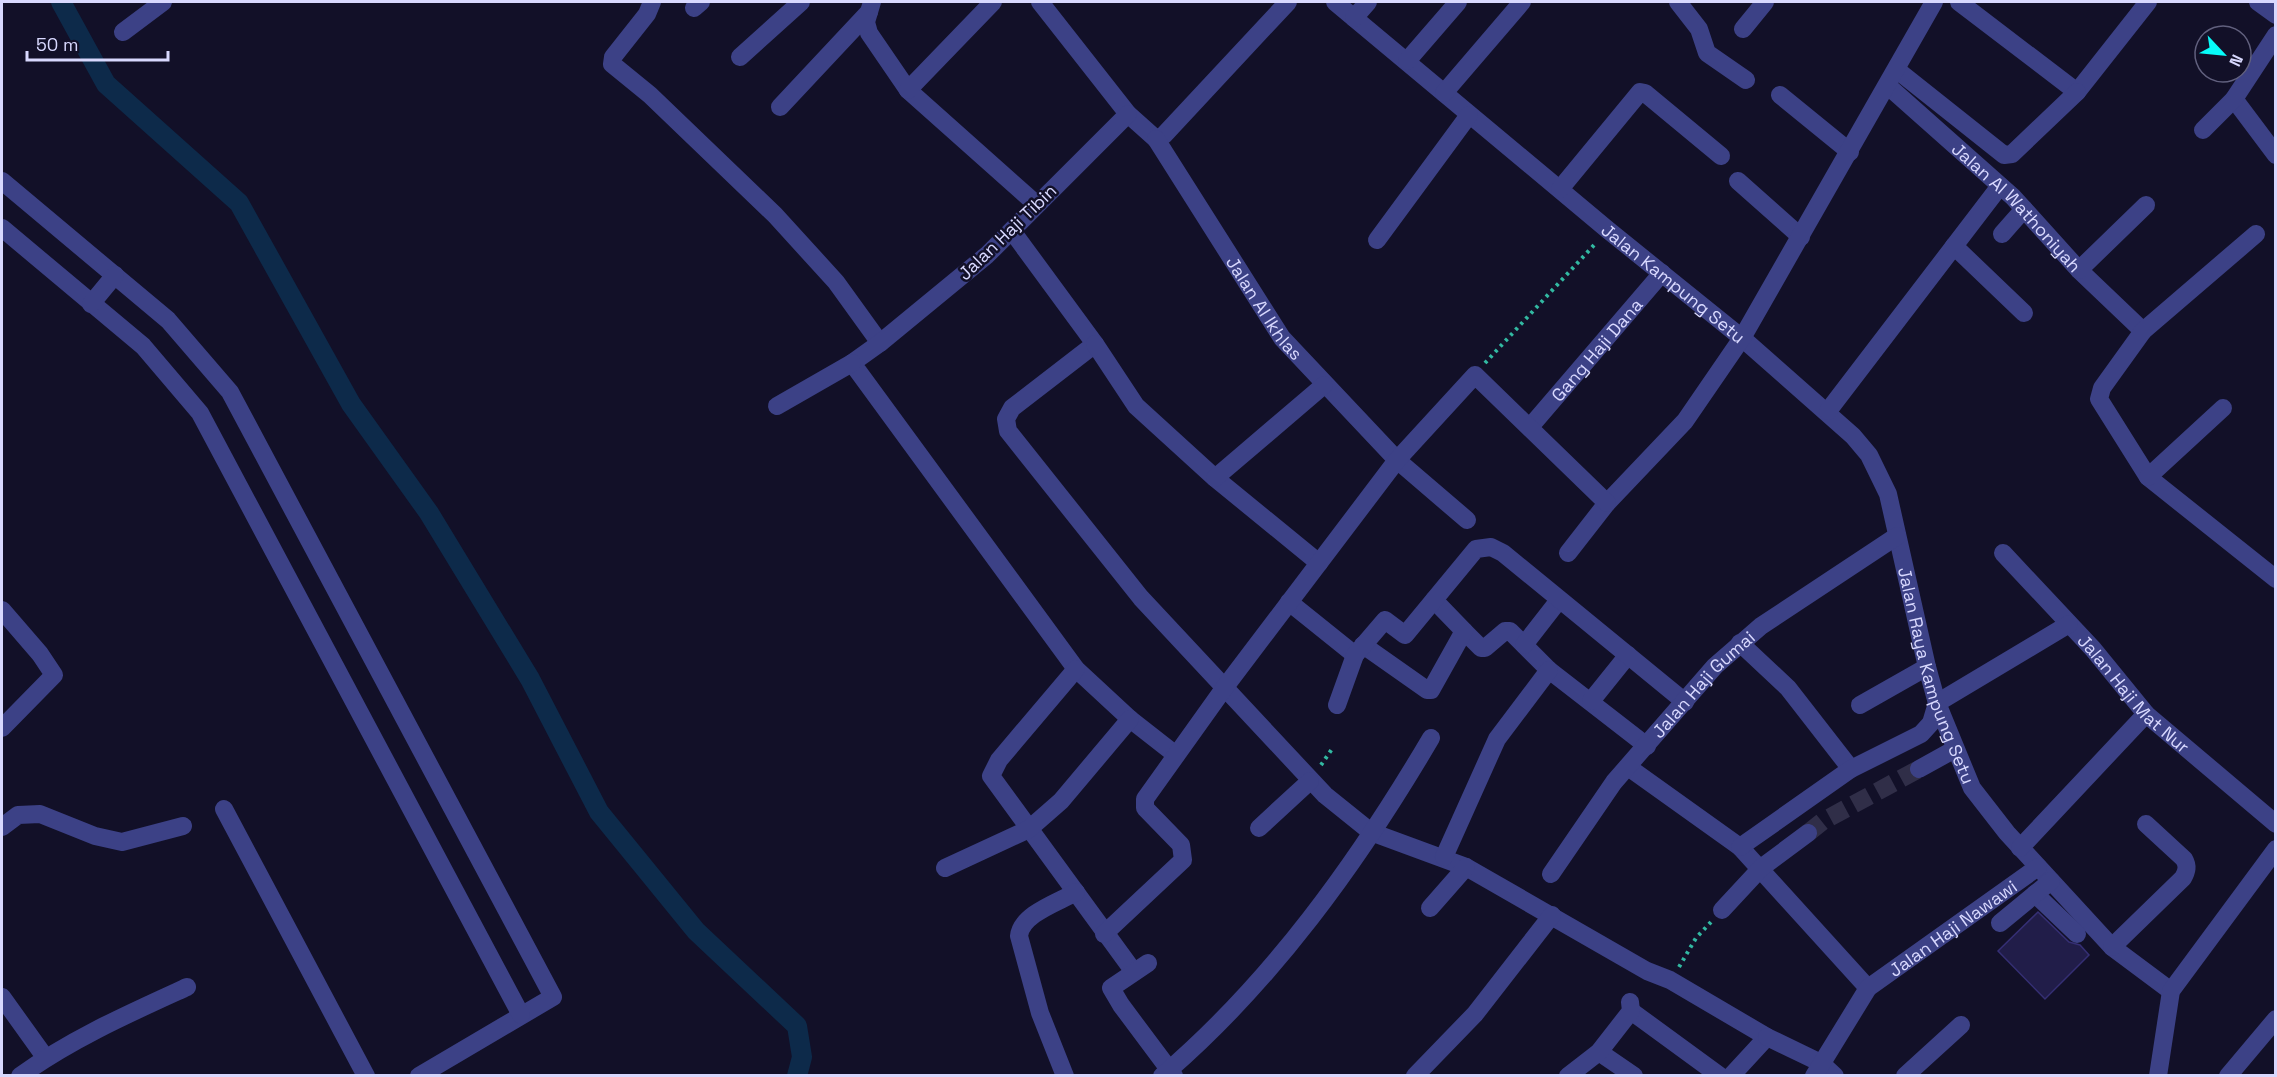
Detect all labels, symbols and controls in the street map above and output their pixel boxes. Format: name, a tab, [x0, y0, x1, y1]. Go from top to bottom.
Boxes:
scale bar	[27, 24, 168, 62]
north arrow	[2193, 24, 2253, 84]
text: 50 m	[36, 33, 78, 56]
text: N	[2224, 51, 2248, 70]
street label: Jalan Al Wathoniyah	[1947, 137, 2087, 277]
street label: Jalan Haji Tibin	[953, 179, 1061, 285]
street label: Jalan Kampung Setu	[1597, 218, 1750, 348]
street label: Jalan Al Ikhlas	[1222, 252, 1308, 365]
street label: Gang Haji Dana	[1546, 293, 1647, 406]
street label: Jalan Raya Kampung Setu	[1893, 565, 1980, 787]
street label: Jalan Haji Gumai	[1646, 625, 1759, 742]
street label: Jalan Haji Mat Nur	[2073, 629, 2195, 758]
street label: Jalan Haji Nawawi	[1884, 874, 2021, 981]

